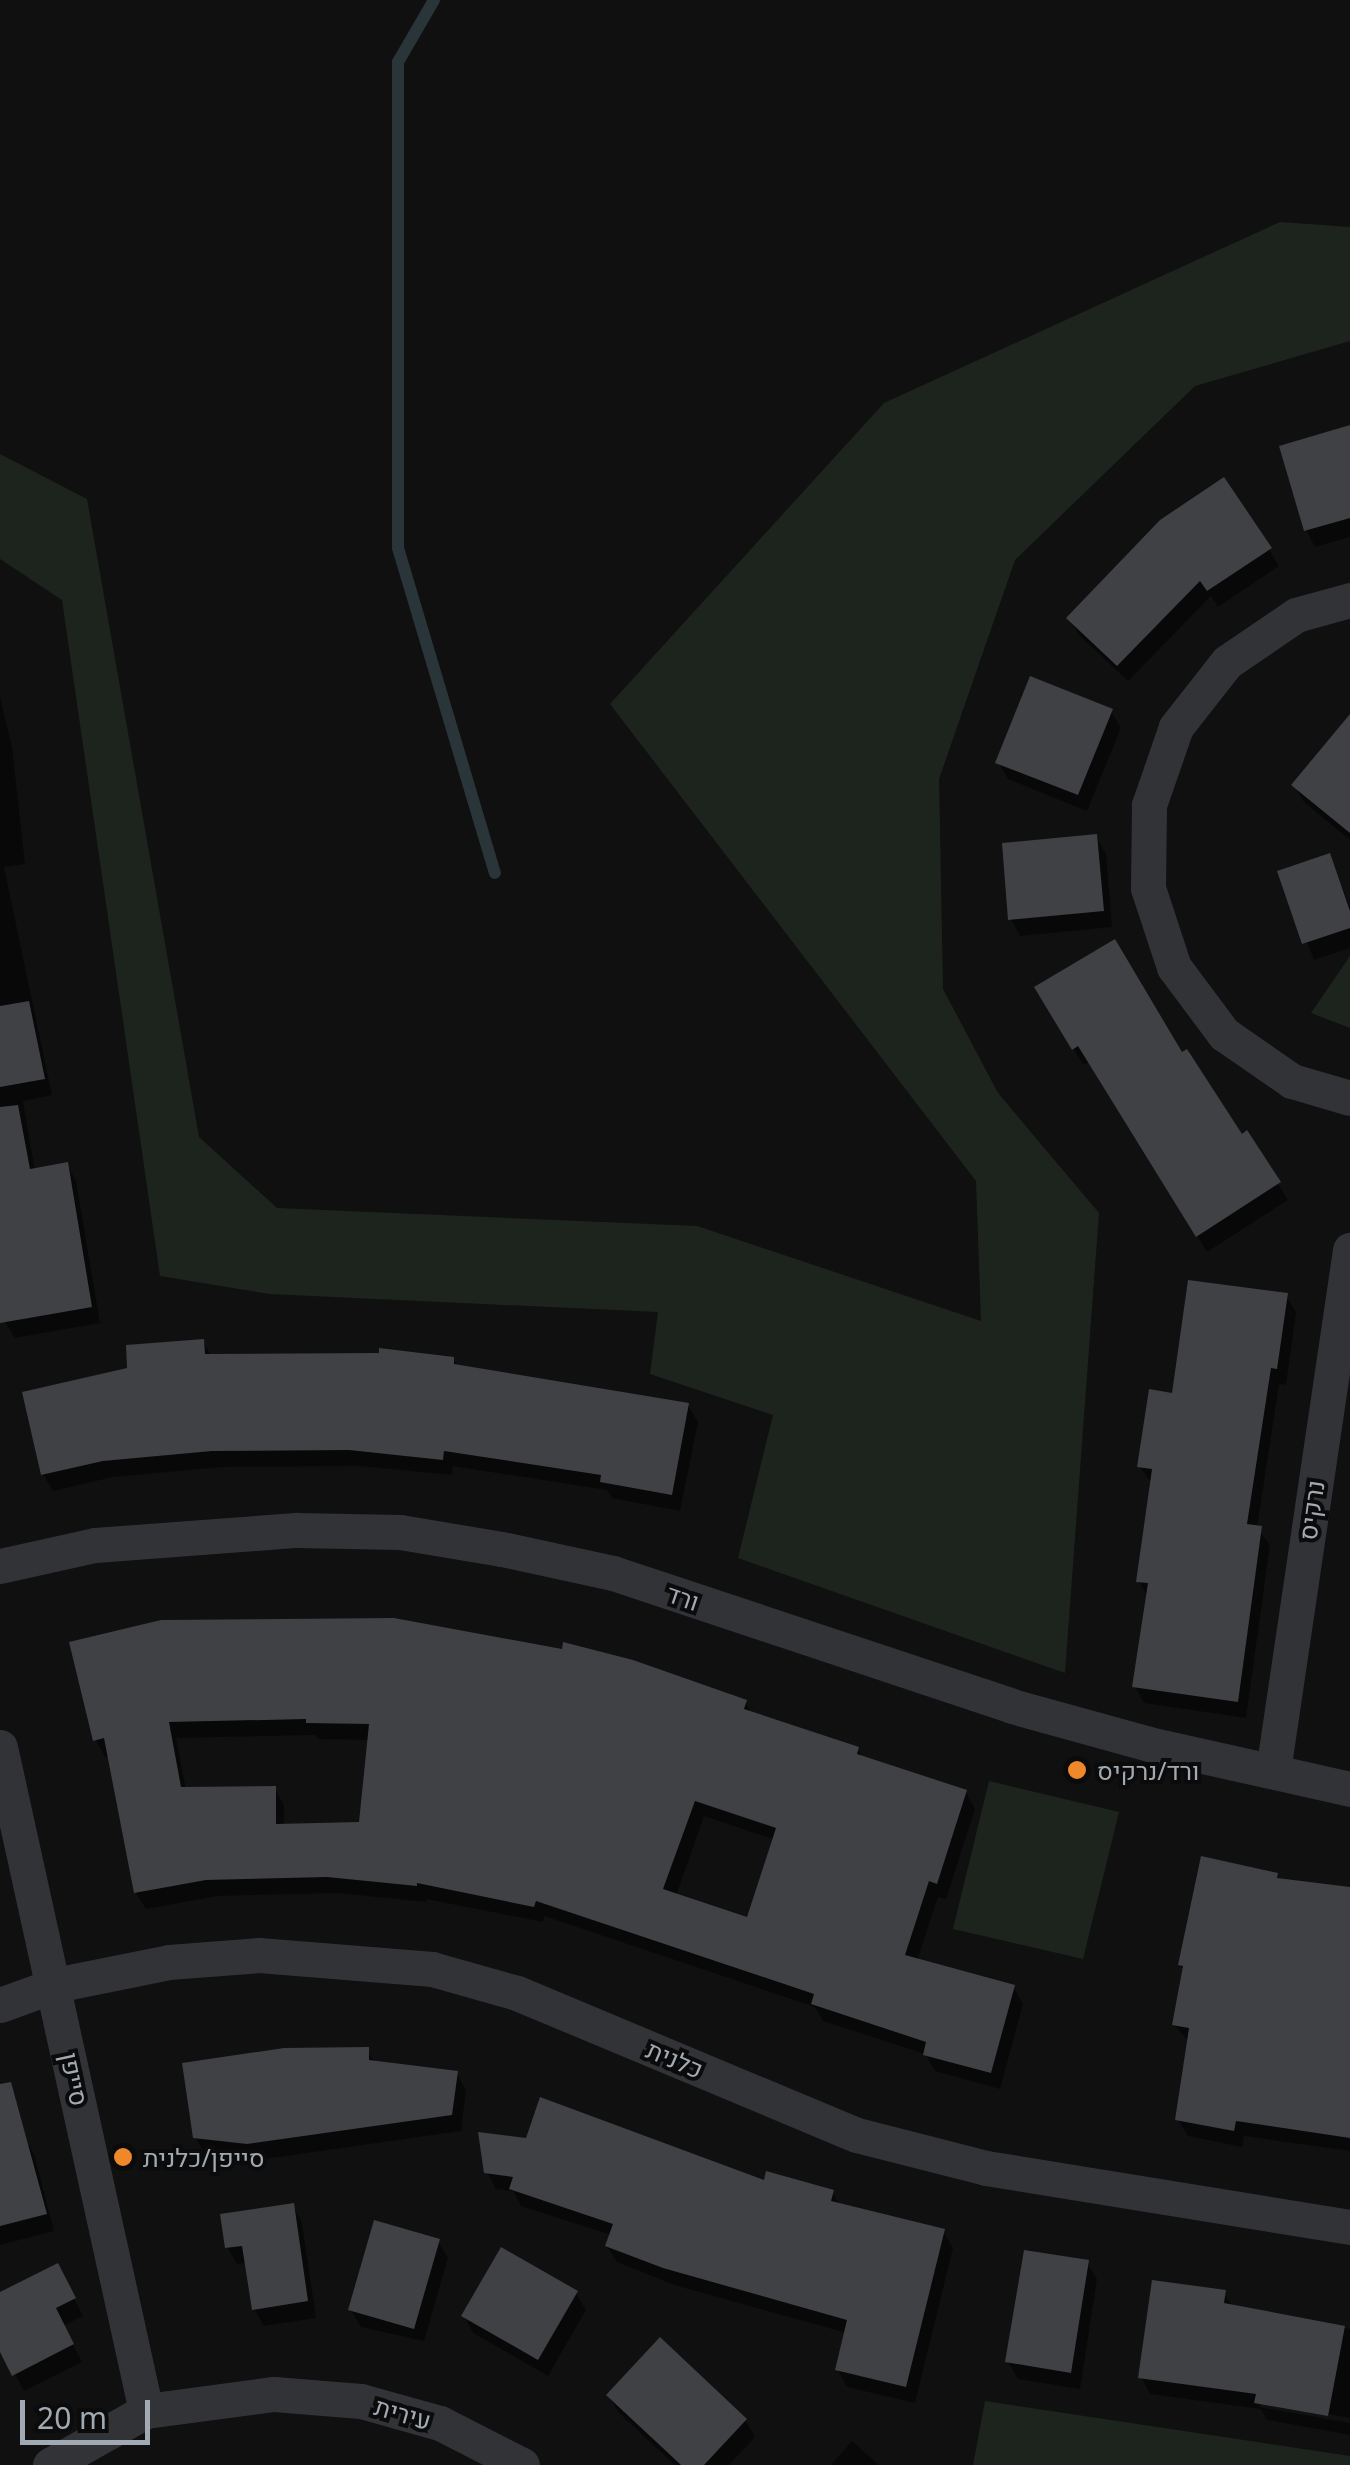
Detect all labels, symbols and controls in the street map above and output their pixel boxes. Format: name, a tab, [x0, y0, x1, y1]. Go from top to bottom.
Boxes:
street label: נרקיס	[1292, 1478, 1330, 1542]
street label: ורד	[663, 1577, 703, 1617]
place label: ורד/נרקיס	[1097, 1755, 1199, 1785]
marker: ורד/נרקיס	[1066, 1759, 1088, 1781]
street label: כלנית	[642, 2034, 708, 2084]
street label: סייפן	[55, 2050, 95, 2108]
place label: סייפן/כלנית	[143, 2142, 265, 2172]
marker: סייפן/כלנית	[112, 2146, 134, 2168]
scale bar	[25, 2380, 155, 2442]
street label: עירית	[371, 2391, 435, 2435]
text: 20 m	[37, 2397, 107, 2438]

